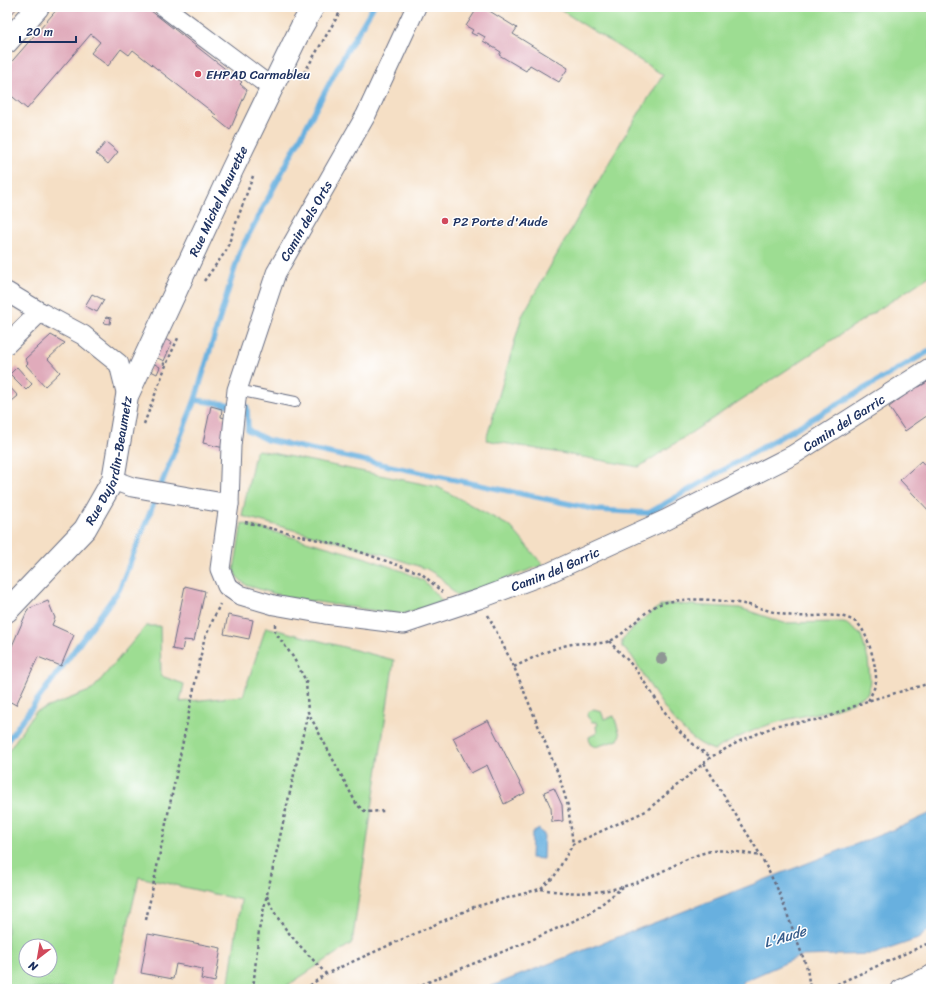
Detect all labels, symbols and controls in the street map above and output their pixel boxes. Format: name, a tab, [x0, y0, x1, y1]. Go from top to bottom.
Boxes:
scale bar	[20, 18, 76, 44]
text: 20 m	[26, 21, 53, 43]
place label: EHPAD Carmableu	[206, 63, 310, 86]
marker: EHPAD Carmableu	[193, 69, 203, 79]
street label: Rue Michel Maurette	[182, 141, 254, 260]
street label: Camin dels Orts	[273, 176, 339, 266]
place label: P2 Porte d'Aude	[453, 210, 548, 233]
marker: P2 Porte d'Aude	[440, 216, 450, 226]
street label: Camin del Garric	[798, 387, 890, 458]
street label: Rue Dujardin-Beaumetz	[78, 394, 138, 529]
street label: Camin del Garric	[507, 540, 604, 598]
water label: L'Aude	[761, 918, 811, 955]
north arrow	[18, 938, 58, 978]
text: N	[25, 956, 42, 977]

